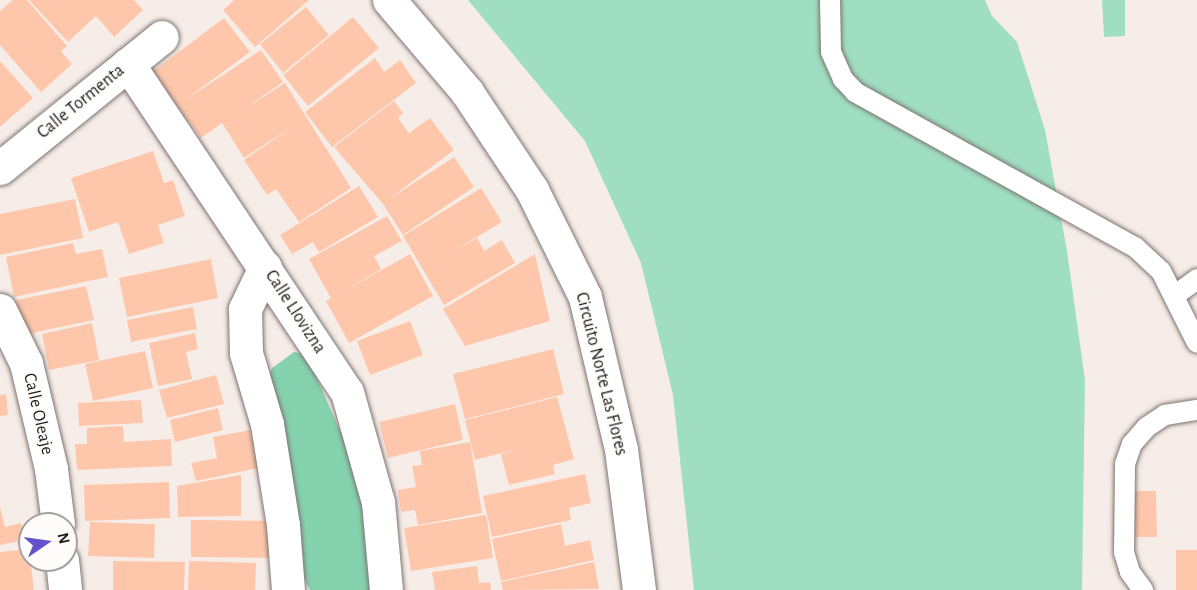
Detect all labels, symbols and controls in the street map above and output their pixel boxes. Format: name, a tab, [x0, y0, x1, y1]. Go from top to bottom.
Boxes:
street label: Calle Tormenta	[33, 60, 129, 144]
street label: Calle Llovizna	[260, 266, 330, 358]
street label: Circuito Norte Las Flores	[570, 290, 632, 458]
street label: Calle Oleaje	[18, 371, 58, 457]
north arrow	[18, 512, 78, 572]
text: N	[55, 531, 73, 546]

